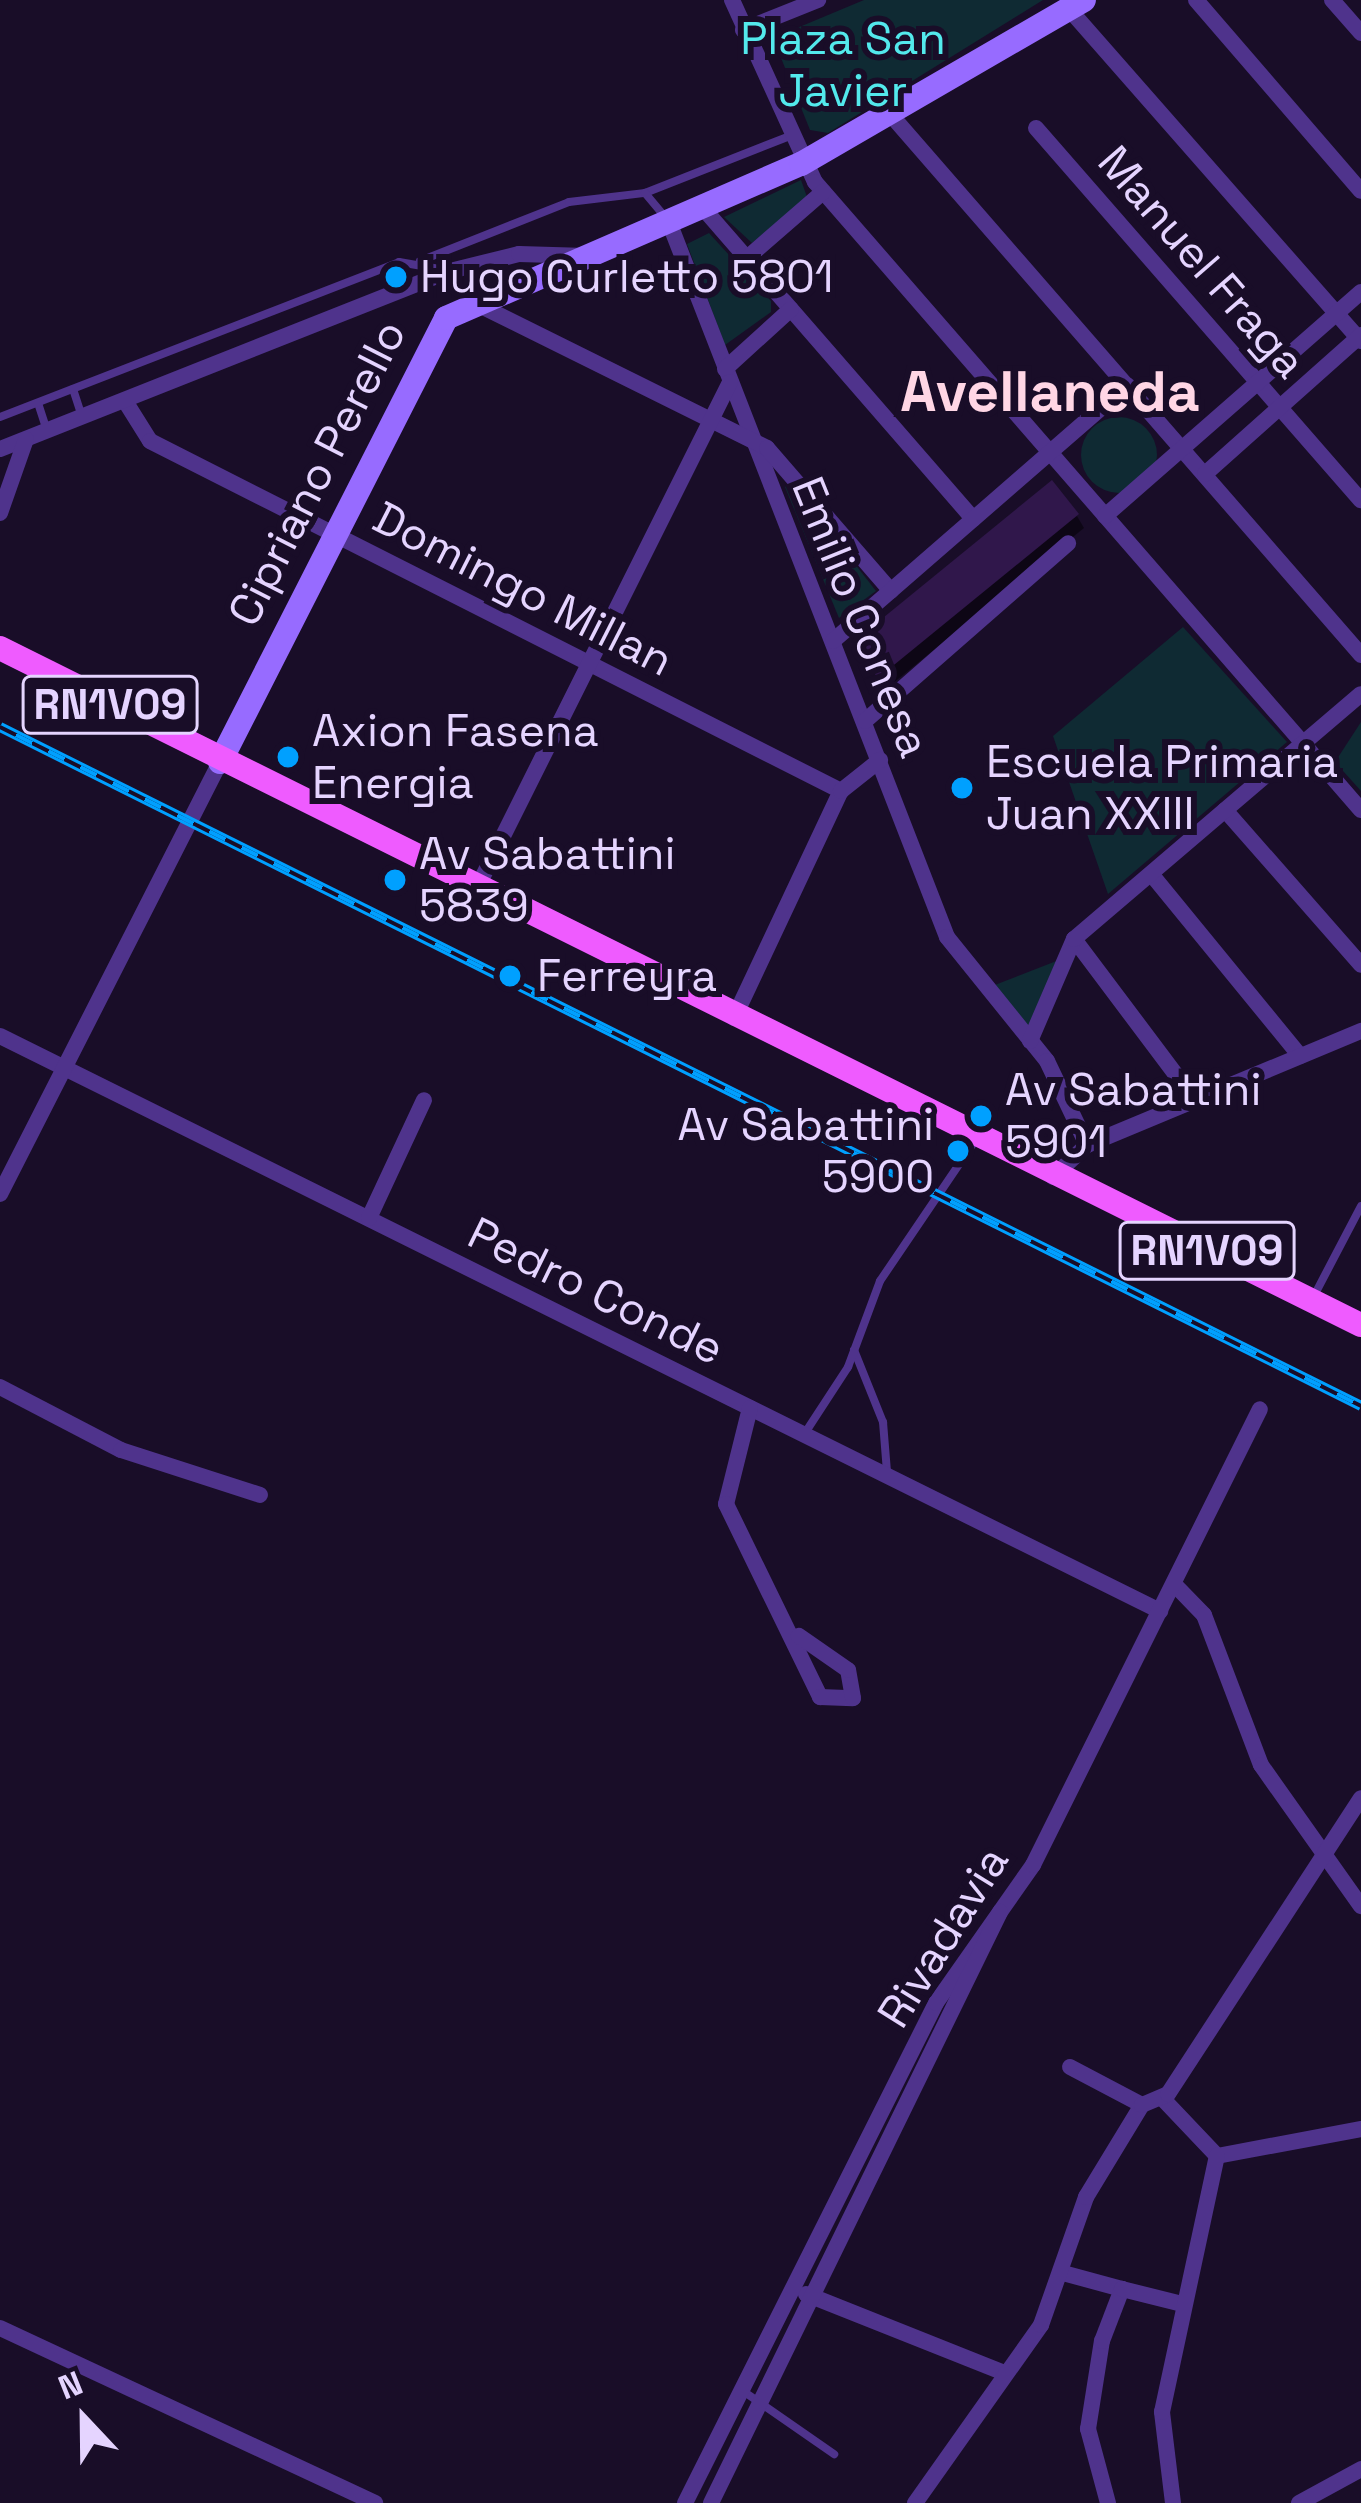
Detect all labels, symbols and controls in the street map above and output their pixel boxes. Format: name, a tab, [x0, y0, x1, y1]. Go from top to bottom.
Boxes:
park label: Plaza San Javier	[740, 12, 946, 118]
street label: Manuel Fraga	[1087, 135, 1317, 389]
place label: Hugo Curletto 5801	[420, 250, 834, 304]
marker: Hugo Curletto 5801	[383, 264, 409, 290]
street label: Cipriano Perello	[217, 311, 417, 635]
district label: Avellaneda	[900, 358, 1200, 426]
street label: Emilio Conesa	[780, 469, 942, 765]
street label: Domingo Millan	[364, 490, 682, 688]
road number: RN1V09	[20, 669, 200, 741]
place label: Axion Fasena Energia	[312, 704, 599, 810]
place label: Escuela Primaria Juan XXIII	[986, 735, 1338, 841]
marker: Axion Fasena Energia	[275, 744, 301, 770]
marker: Escuela Primaria Juan XXIII	[949, 775, 975, 801]
place label: Av Sabattini 5839	[419, 827, 676, 933]
marker: Av Sabattini 5839	[382, 867, 408, 893]
place label: Ferreyra	[537, 949, 717, 1003]
marker: Ferreyra	[494, 960, 526, 992]
place label: Av Sabattini 5901	[1005, 1063, 1262, 1169]
place label: Av Sabattini 5900	[677, 1098, 934, 1204]
marker: Av Sabattini 5901	[968, 1103, 994, 1129]
marker: Av Sabattini 5900	[945, 1138, 971, 1164]
street label: Pedro Conde	[460, 1206, 732, 1376]
road number: RN1V09	[1117, 1215, 1297, 1287]
street label: Rivadavia	[866, 1837, 1020, 2037]
north arrow	[24, 2359, 144, 2479]
text: N	[52, 2362, 89, 2409]

